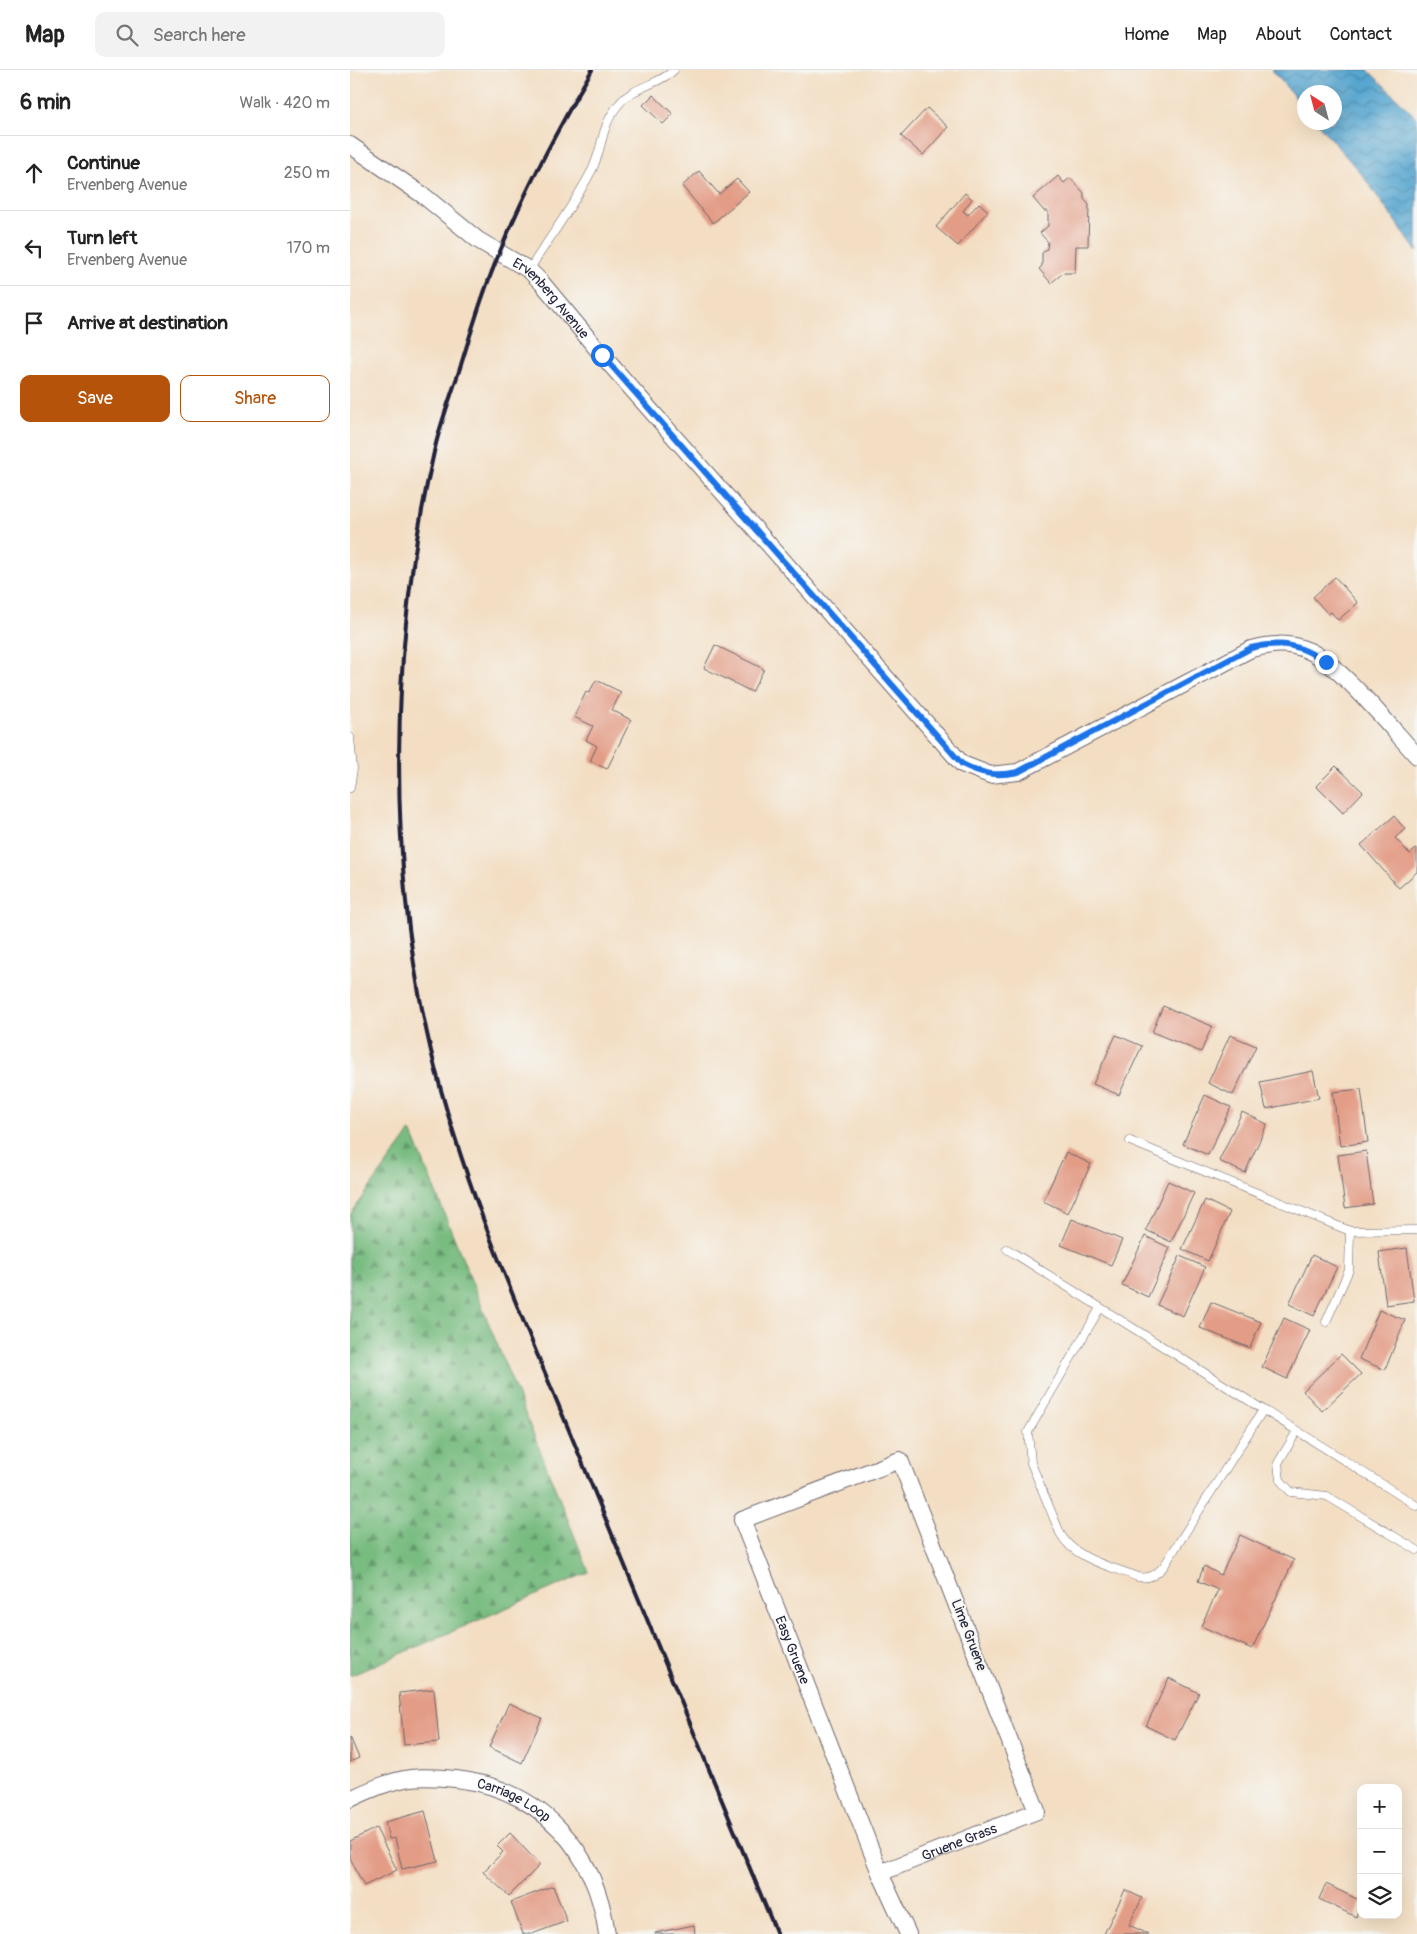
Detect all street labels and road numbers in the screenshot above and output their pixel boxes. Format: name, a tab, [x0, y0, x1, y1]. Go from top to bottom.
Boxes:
street label: Ervenberg Avenue	[510, 254, 593, 342]
street label: Lime Gruene	[948, 1597, 990, 1673]
street label: Easy Gruene	[772, 1613, 814, 1687]
street label: Carriage Loop	[475, 1774, 555, 1826]
street label: Gruene Grass	[919, 1819, 1000, 1864]

